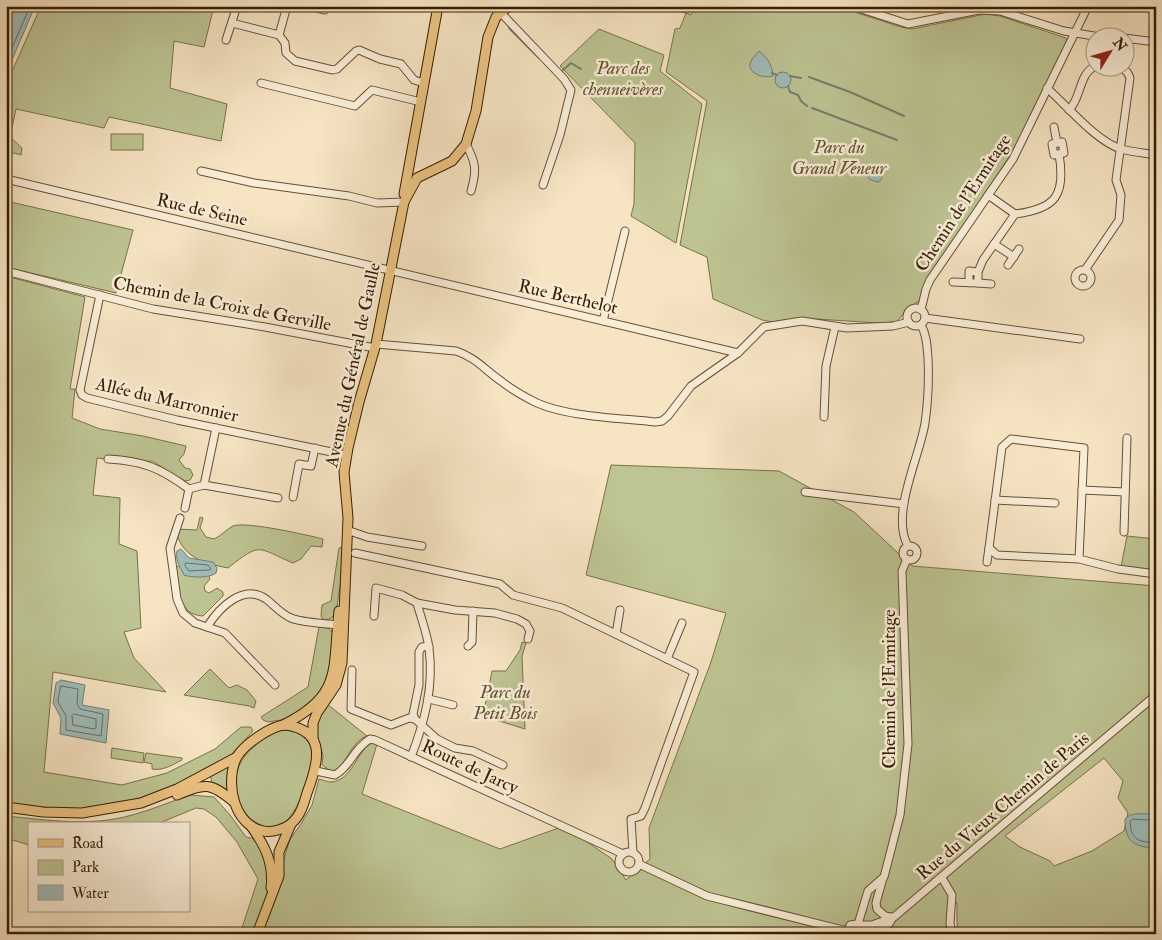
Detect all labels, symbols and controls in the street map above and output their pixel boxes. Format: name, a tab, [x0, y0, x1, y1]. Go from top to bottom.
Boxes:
north arrow	[1084, 28, 1134, 78]
text: N	[1109, 34, 1131, 55]
park label: Parc des chenneivères	[583, 57, 664, 101]
street label: Chemin de l'Ermitage	[910, 130, 1016, 276]
park label: Parc du Grand Veneur	[792, 136, 888, 180]
street label: Rue de Seine	[154, 188, 250, 232]
street label: Avenue du Général de Gaulle	[320, 260, 386, 470]
street label: Chemin de la Croix de Gerville	[111, 272, 333, 337]
street label: Rue Berthelot	[516, 274, 620, 320]
street label: Allée du Marronnier	[92, 372, 241, 428]
street label: Chemin de l'Ermitage	[878, 609, 901, 769]
park label: Parc du Petit Bois	[472, 681, 538, 725]
street label: Rue du Vieux Chemin de Paris	[912, 727, 1094, 885]
street label: Route de Jarcy	[418, 735, 523, 800]
legend	[28, 822, 190, 912]
text: Road	[72, 834, 104, 853]
text: Park	[72, 858, 99, 877]
text: Water	[71, 884, 109, 903]

